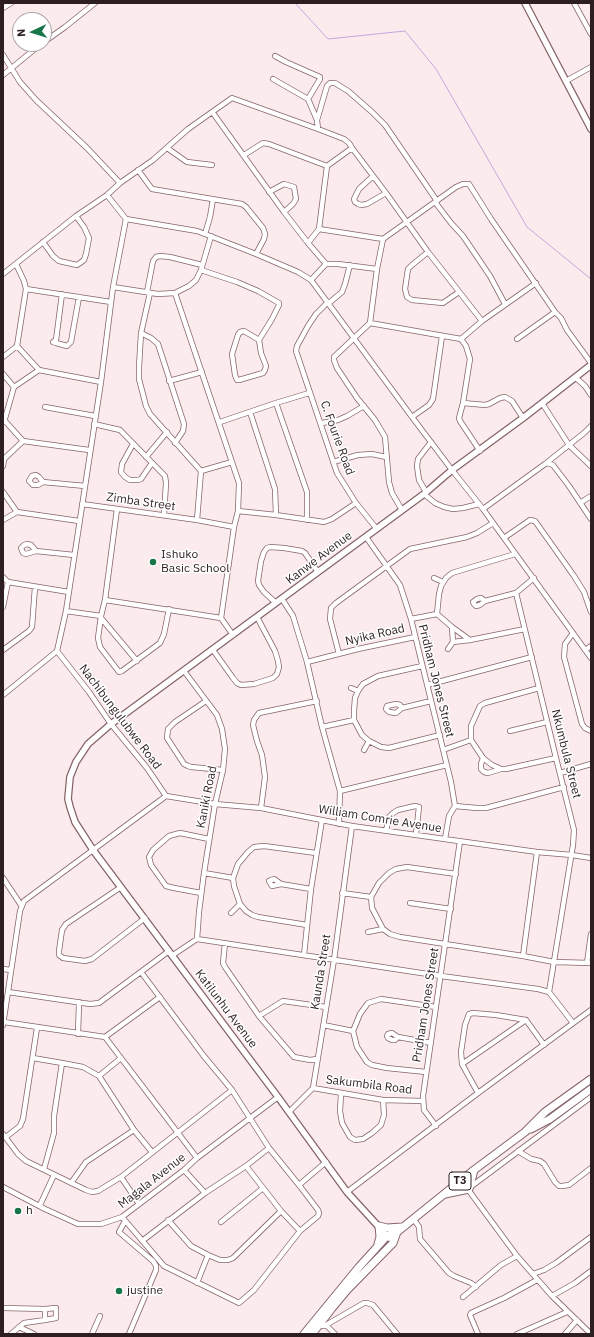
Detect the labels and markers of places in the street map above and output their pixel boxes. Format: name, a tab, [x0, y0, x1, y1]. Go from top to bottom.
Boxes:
place label: Ishuko Basic School	[161, 548, 229, 576]
marker: Ishuko Basic School	[148, 557, 158, 567]
place label: h	[26, 1204, 33, 1218]
marker: h	[13, 1206, 23, 1216]
place label: justine	[127, 1284, 163, 1298]
marker: justine	[114, 1286, 124, 1296]

